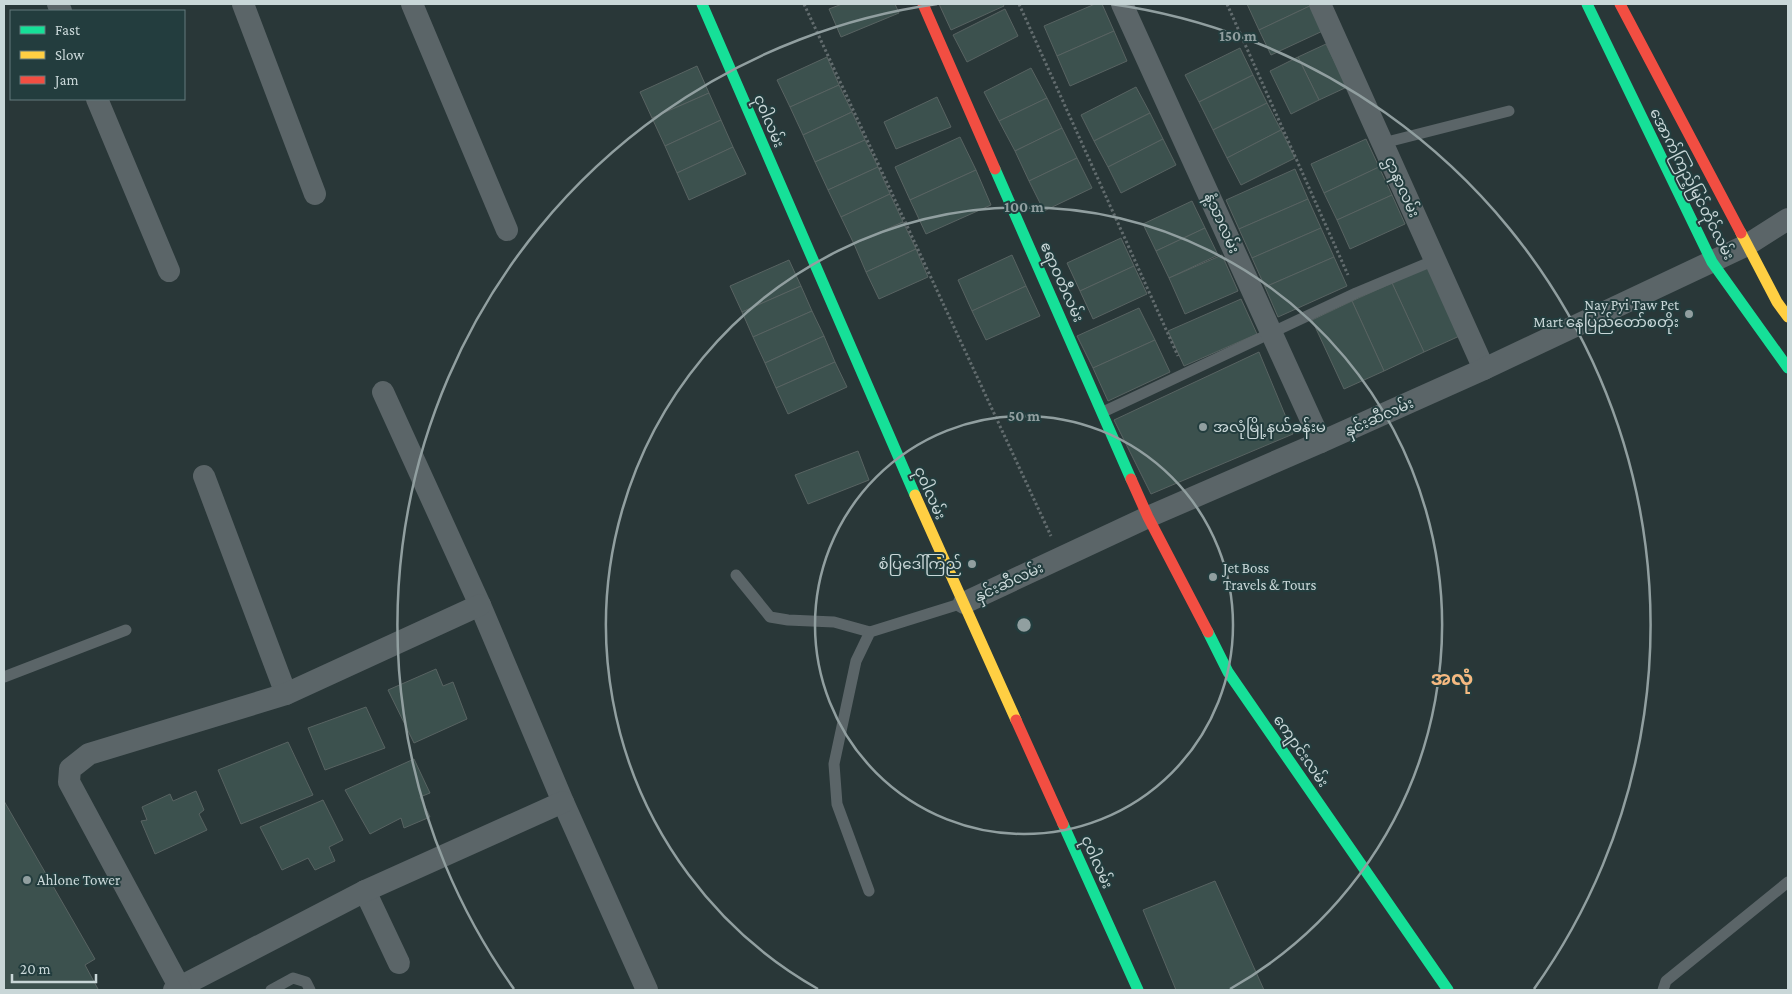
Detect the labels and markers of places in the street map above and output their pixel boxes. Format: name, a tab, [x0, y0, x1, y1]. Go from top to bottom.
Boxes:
place label: Nay Pyi Taw Pet Mart နေပြည်တော်စတိုး	[1533, 297, 1680, 334]
marker: Nay Pyi Taw Pet Mart နေပြည်တော်စတိုး	[1683, 308, 1695, 320]
place label: အလုံမြို့နယ်ခန်းမ	[1213, 417, 1326, 439]
marker: အလုံမြို့နယ်ခန်းမ	[1197, 421, 1209, 433]
place label: စံပြဒေါ်ကြည်	[879, 554, 962, 576]
marker: စံပြဒေါ်ကြည်	[966, 558, 978, 570]
place label: Jet Boss Travels & Tours	[1221, 560, 1317, 593]
marker: Jet Boss Travels & Tours	[1207, 571, 1219, 583]
centre of rings	[1015, 616, 1033, 634]
place label: Ahlone Tower	[37, 872, 121, 888]
marker: Ahlone Tower	[21, 874, 33, 886]

